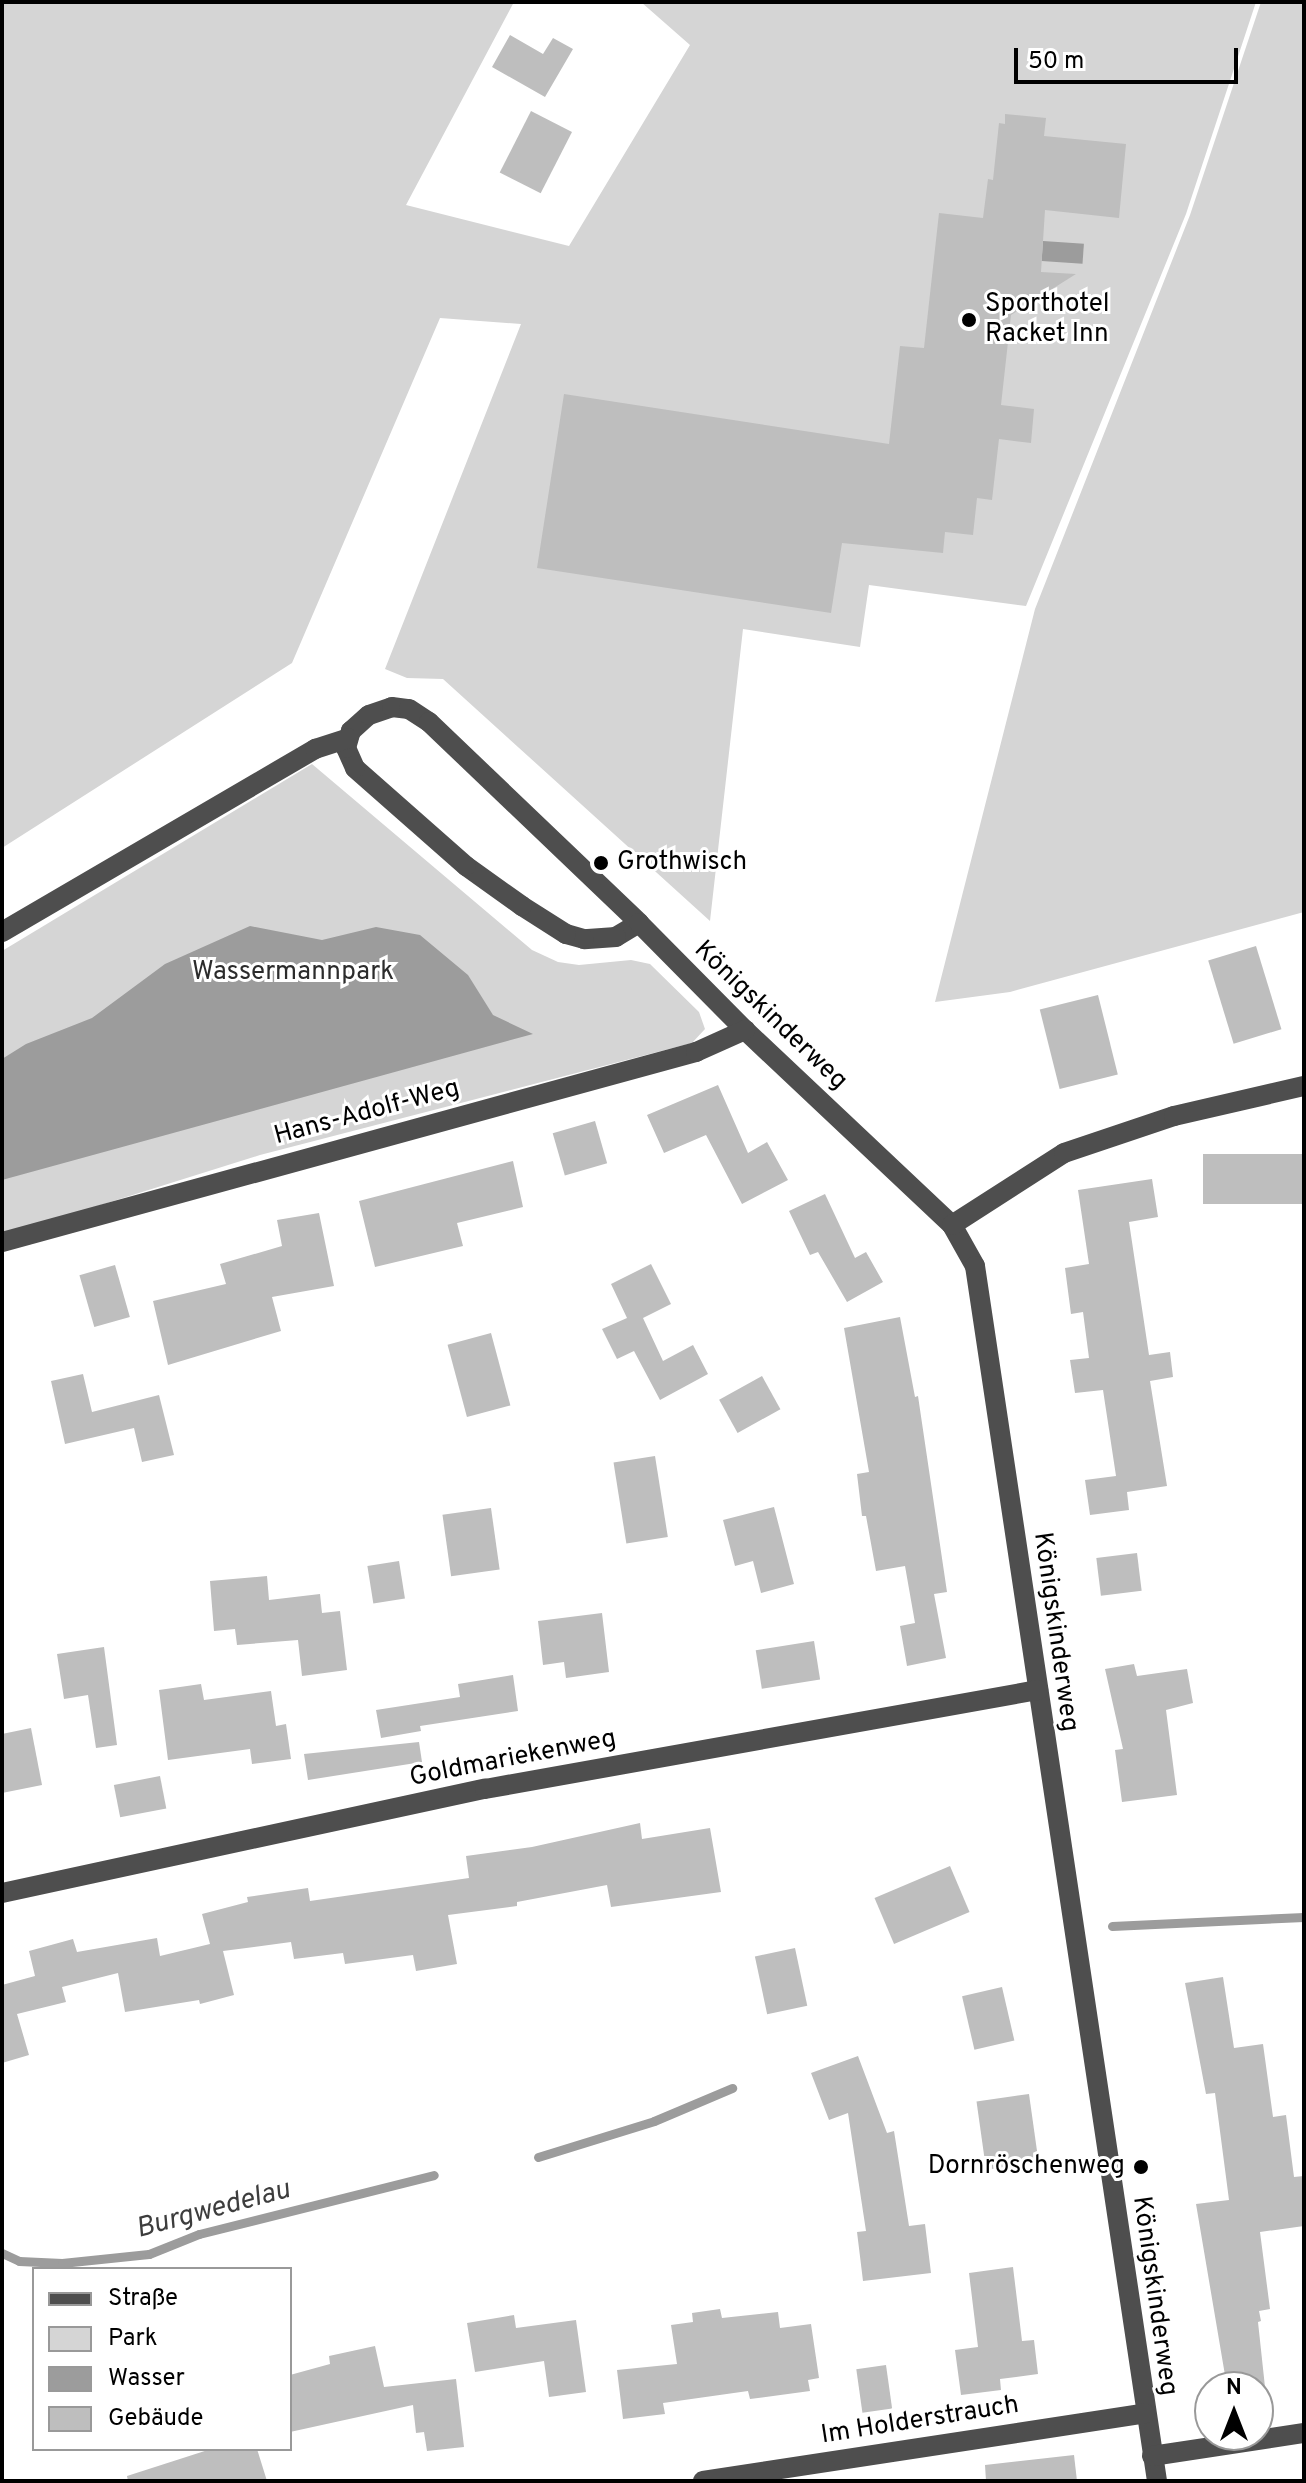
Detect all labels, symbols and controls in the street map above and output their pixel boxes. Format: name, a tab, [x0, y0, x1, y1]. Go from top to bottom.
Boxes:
scale bar	[1018, 32, 1242, 82]
text: 50 m	[1028, 47, 1084, 77]
place label: Sporthotel Racket Inn	[985, 289, 1110, 350]
marker: Sporthotel Racket Inn	[960, 311, 978, 329]
place label: Grothwisch	[617, 847, 747, 879]
marker: Grothwisch	[592, 854, 610, 872]
street label: Königskinderweg	[687, 935, 853, 1097]
park label: Wassermannpark	[192, 957, 394, 989]
street label: Hans-Adolf-Weg	[271, 1073, 463, 1153]
street label: Königskinderweg	[1026, 1530, 1084, 1734]
street label: Goldmariekenweg	[407, 1724, 619, 1794]
place label: Dornröschenweg	[928, 2151, 1125, 2183]
marker: Dornröschenweg	[1132, 2158, 1150, 2176]
water label: Burgwedelau	[132, 2173, 294, 2247]
street label: Königskinderweg	[1125, 2194, 1183, 2398]
legend	[32, 2267, 292, 2451]
text: Straße	[108, 2284, 178, 2314]
text: Park	[108, 2324, 158, 2354]
text: Wasser	[108, 2364, 185, 2394]
north arrow	[1194, 2371, 1274, 2451]
text: N	[1226, 2375, 1242, 2402]
street label: Im Holderstrauch	[819, 2390, 1021, 2452]
text: Gebäude	[108, 2404, 203, 2434]

